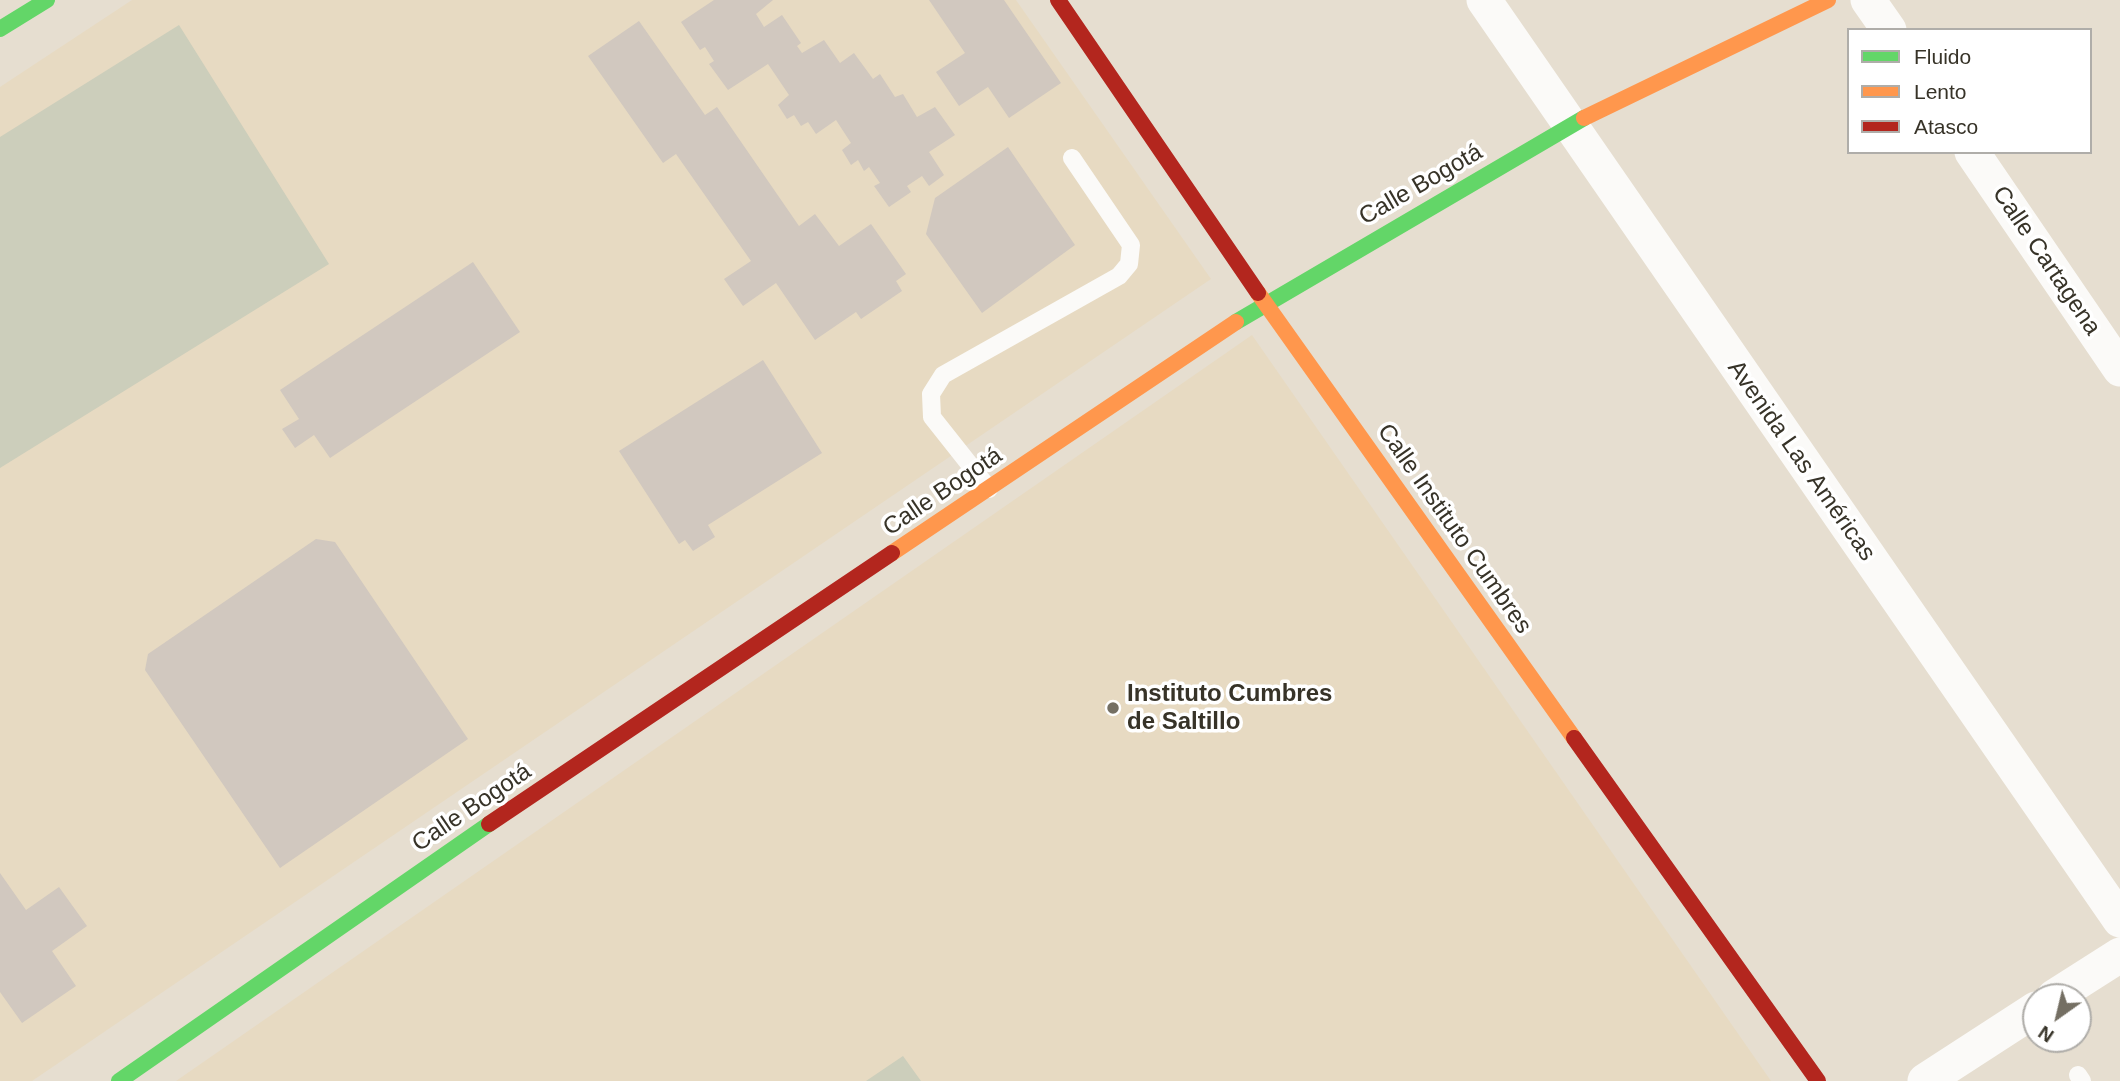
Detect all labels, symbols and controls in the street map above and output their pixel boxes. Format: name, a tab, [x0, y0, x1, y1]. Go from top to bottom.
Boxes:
legend	[1847, 28, 2092, 154]
text: Fluido	[1914, 45, 1971, 68]
text: Lento	[1914, 80, 1967, 103]
text: Atasco	[1914, 115, 1978, 138]
street label: Calle Bogotá	[1354, 138, 1488, 232]
street label: Calle Cartagena	[1986, 181, 2106, 341]
street label: Avenida Las Américas	[1721, 355, 1881, 567]
street label: Calle Instituto Cumbres	[1371, 419, 1537, 639]
street label: Calle Bogotá	[878, 442, 1008, 542]
place label: Instituto Cumbres de Saltillo	[1127, 680, 1332, 736]
marker: Instituto Cumbres de Saltillo	[1105, 700, 1121, 716]
street label: Calle Bogotá	[407, 758, 537, 858]
north arrow	[2022, 983, 2092, 1053]
text: N	[2035, 1022, 2058, 1047]

